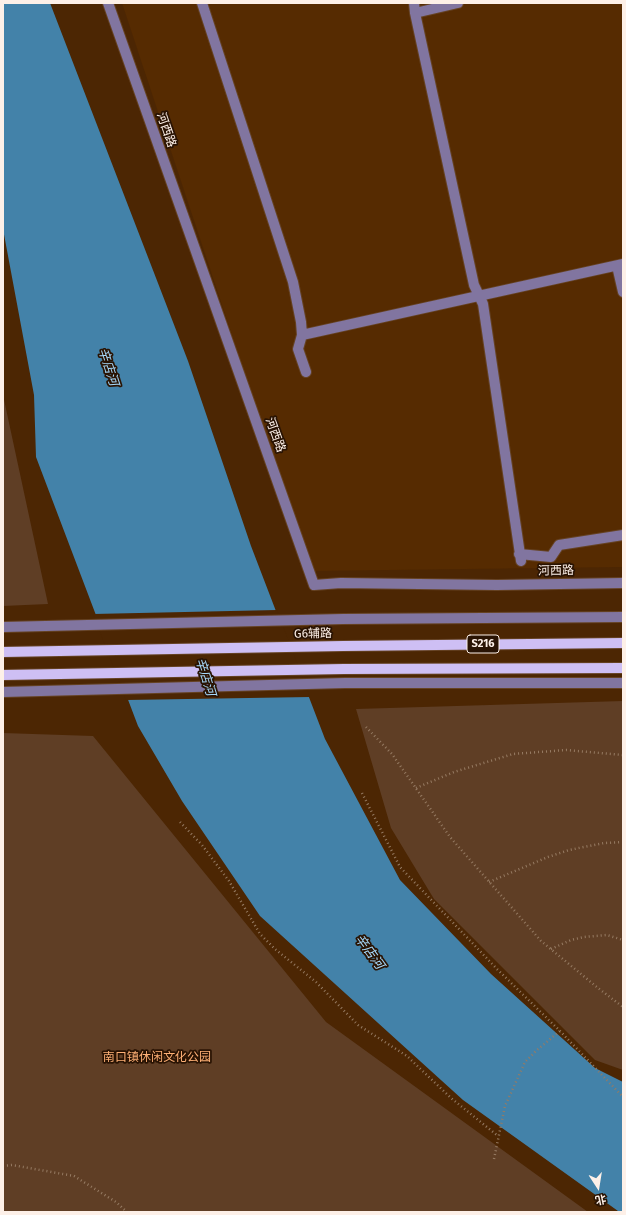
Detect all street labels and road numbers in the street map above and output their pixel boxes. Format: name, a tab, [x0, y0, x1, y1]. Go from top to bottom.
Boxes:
street label: 河西路	[153, 111, 179, 149]
street label: 河西路	[262, 416, 288, 454]
street label: 河西路	[538, 563, 574, 579]
street label: G6辅路	[294, 626, 332, 642]
road number: S216	[467, 635, 499, 653]

